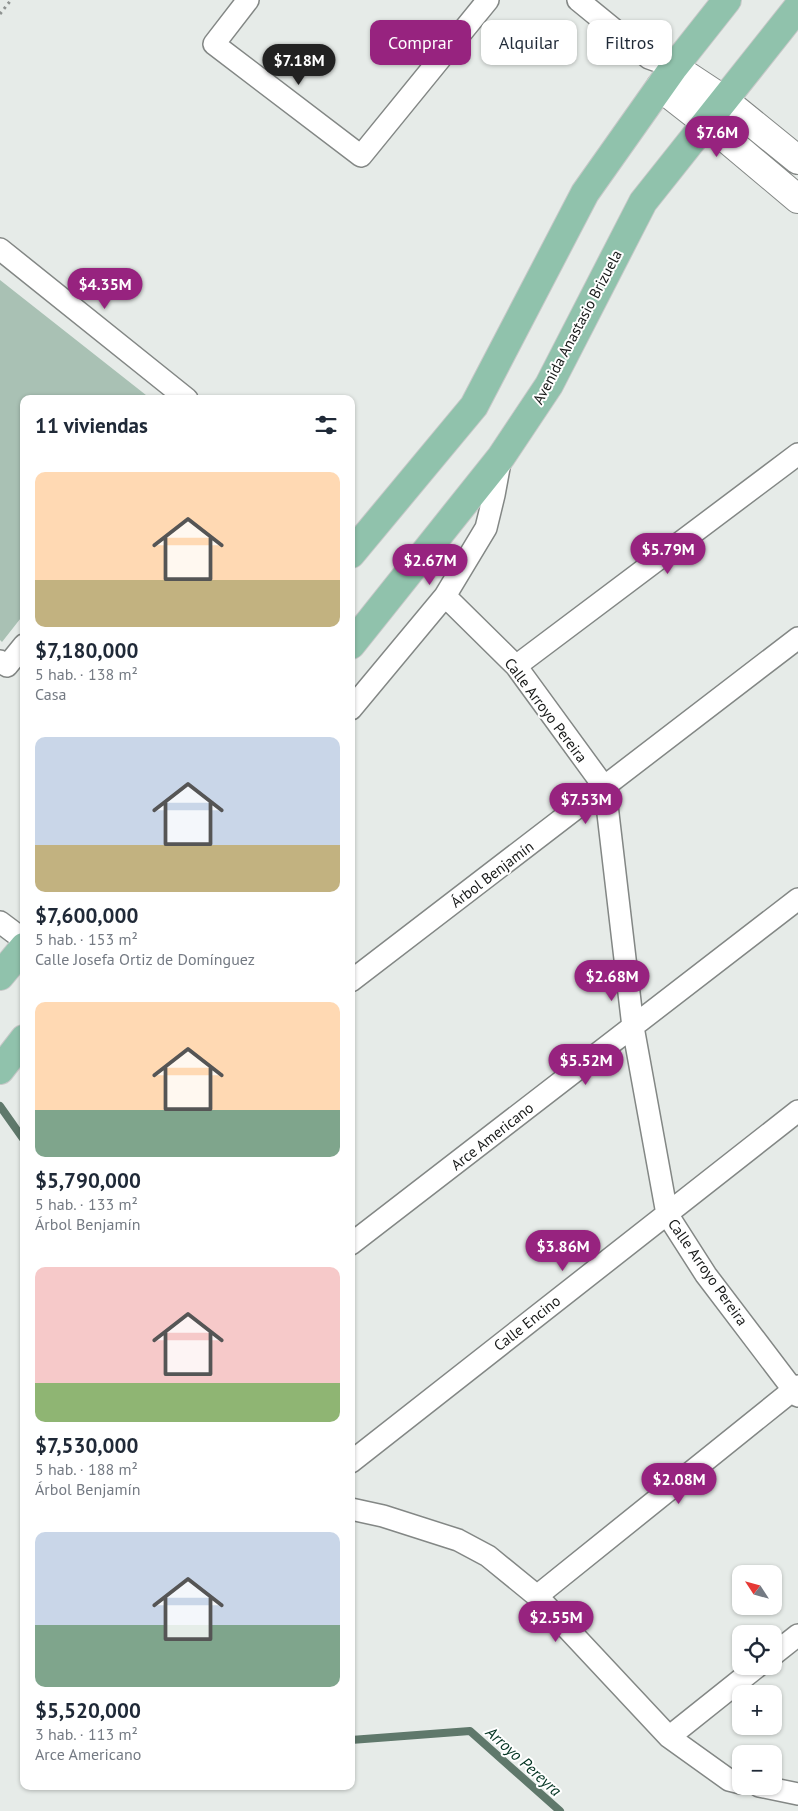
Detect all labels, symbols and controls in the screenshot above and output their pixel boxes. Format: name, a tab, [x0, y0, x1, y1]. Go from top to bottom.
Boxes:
chip: Comprar	[370, 20, 471, 65]
chip: Alquilar	[481, 20, 577, 65]
chip: Filtros	[587, 20, 672, 65]
pin: $7.18M	[258, 44, 340, 86]
text: $7.18M	[273, 50, 325, 70]
pin: $7.6M	[682, 116, 752, 158]
text: $7.6M	[696, 122, 738, 142]
street label: Avenida Anastasio Brizuela	[528, 247, 626, 407]
pin: $4.35M	[64, 268, 146, 310]
text: $4.35M	[78, 274, 132, 294]
icon: filters	[312, 411, 340, 439]
text: 11 viviendas	[35, 412, 148, 439]
icon: home	[143, 504, 233, 594]
pin: $5.79M	[627, 532, 709, 575]
text: $5.79M	[641, 539, 695, 559]
pin: $2.67M	[389, 544, 471, 586]
text: $2.67M	[403, 550, 457, 570]
text: $7,180,000	[35, 637, 138, 664]
street label: Calle Arroyo Pereira	[500, 654, 592, 766]
text: 5 hab. · 138 m²	[35, 664, 138, 684]
text: Casa	[35, 684, 66, 704]
icon: home	[143, 769, 233, 859]
pin: $7.53M	[545, 782, 627, 825]
text: $7.53M	[560, 789, 612, 809]
street label: Árbol Benjamín	[447, 837, 537, 911]
text: $7,600,000	[35, 902, 138, 929]
text: 5 hab. · 153 m²	[35, 929, 138, 949]
text: Calle Josefa Ortiz de Domínguez	[35, 949, 255, 969]
pin: $2.68M	[571, 960, 653, 1002]
text: $2.68M	[585, 966, 639, 986]
icon: home	[143, 1034, 233, 1124]
pin: $5.52M	[545, 1044, 627, 1086]
text: $5.52M	[559, 1050, 613, 1070]
street label: Arce Americano	[447, 1098, 537, 1174]
text: $5,790,000	[35, 1167, 141, 1194]
text: 5 hab. · 133 m²	[35, 1194, 138, 1214]
text: Árbol Benjamín	[35, 1214, 140, 1234]
street label: Calle Arroyo Pereira	[664, 1215, 752, 1329]
pin: $3.86M	[522, 1230, 604, 1272]
text: $3.86M	[536, 1236, 590, 1256]
street label: Calle Encino	[490, 1291, 564, 1355]
icon: home	[143, 1299, 233, 1389]
text: $7,530,000	[35, 1432, 138, 1459]
text: 5 hab. · 188 m²	[35, 1459, 138, 1479]
pin: $2.08M	[638, 1462, 720, 1505]
text: $2.08M	[652, 1469, 706, 1489]
text: Árbol Benjamín	[35, 1479, 140, 1499]
icon: home	[143, 1564, 233, 1654]
north arrow	[732, 1565, 782, 1615]
map controls	[732, 1565, 782, 1795]
pin: $2.55M	[515, 1600, 597, 1643]
text: $2.55M	[529, 1607, 583, 1627]
button: locate	[732, 1625, 782, 1675]
button: +	[732, 1685, 782, 1735]
text: $5,520,000	[35, 1697, 141, 1724]
water label: Arroyo Pereyra	[481, 1721, 566, 1800]
text: 3 hab. · 113 m²	[35, 1724, 138, 1744]
text: Arce Americano	[35, 1744, 141, 1764]
button: −	[732, 1745, 782, 1795]

